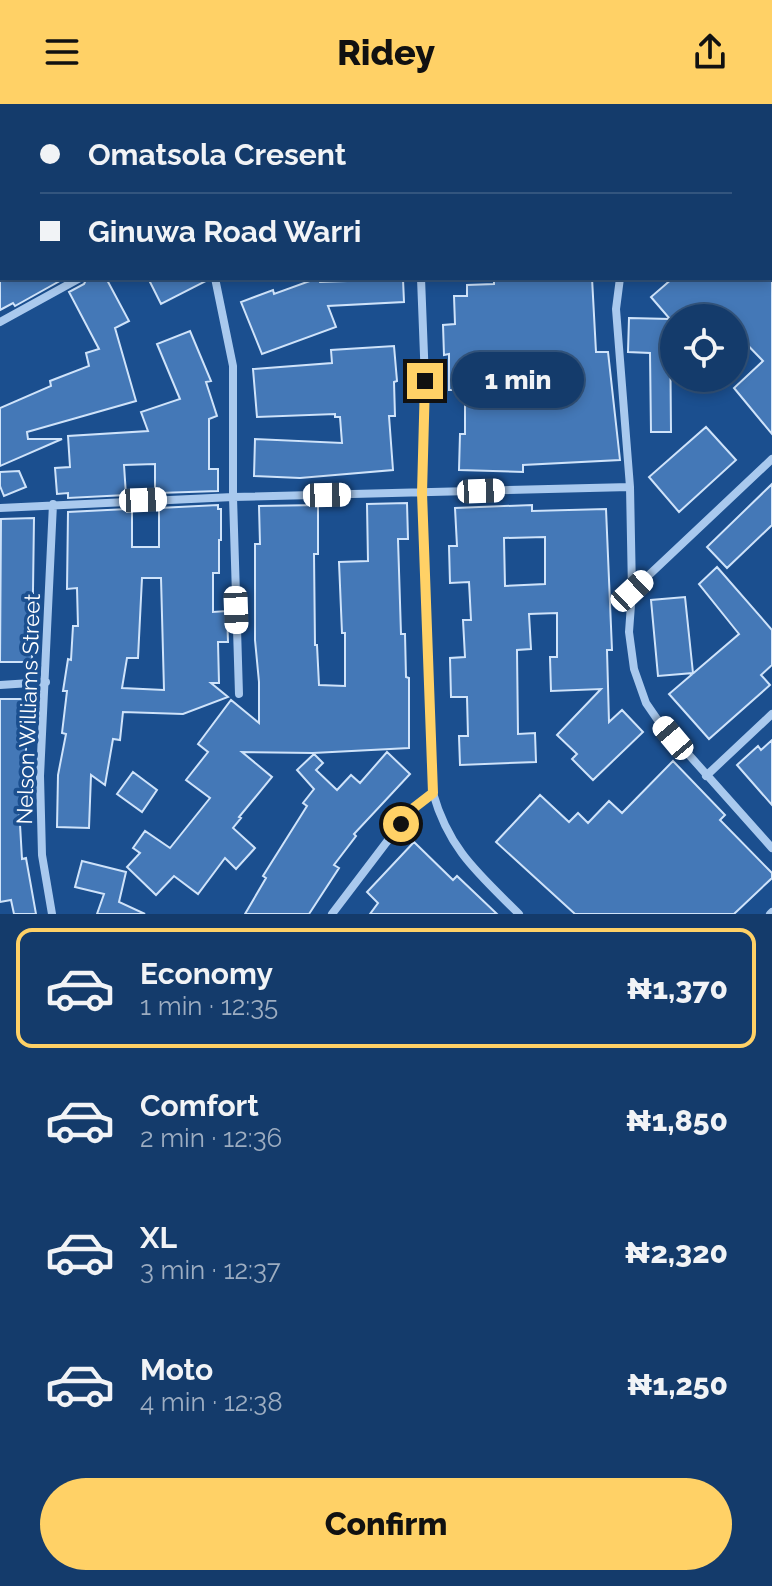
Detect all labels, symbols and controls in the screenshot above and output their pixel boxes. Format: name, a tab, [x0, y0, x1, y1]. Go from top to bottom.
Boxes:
icon: menu	[40, 30, 84, 74]
icon: share	[688, 30, 732, 74]
text: Ridey	[337, 31, 435, 73]
text: Omatsola Cresent	[88, 137, 346, 172]
text: Ginuwa Road Warri	[88, 214, 361, 249]
map controls	[660, 304, 748, 392]
button: locate	[660, 304, 748, 392]
callout: 1 min	[453, 353, 585, 409]
route end	[407, 363, 443, 399]
text: 1 min	[485, 365, 551, 395]
car	[457, 478, 505, 504]
car	[303, 483, 351, 507]
car	[119, 487, 167, 513]
car	[606, 566, 658, 616]
car	[223, 586, 249, 634]
street label: Nelson Williams Street	[11, 592, 45, 825]
car	[648, 712, 698, 764]
route start	[383, 806, 419, 842]
icon: car	[44, 952, 116, 1024]
text: Economy	[140, 956, 273, 991]
text: ₦1,370	[626, 971, 728, 1006]
text: 1 min · 12:35	[140, 991, 278, 1021]
icon: car	[44, 1084, 116, 1156]
text: Comfort	[140, 1088, 259, 1123]
text: ₦1,850	[626, 1103, 728, 1138]
text: 2 min · 12:36	[140, 1123, 282, 1153]
icon: car	[44, 1216, 116, 1288]
text: XL	[140, 1220, 177, 1255]
text: ₦2,320	[624, 1235, 728, 1270]
text: 3 min · 12:37	[140, 1255, 281, 1285]
icon: car	[44, 1348, 116, 1420]
text: Moto	[140, 1352, 213, 1387]
text: ₦1,250	[627, 1367, 728, 1402]
text: 4 min · 12:38	[140, 1387, 283, 1417]
button: Confirm	[40, 1478, 732, 1570]

